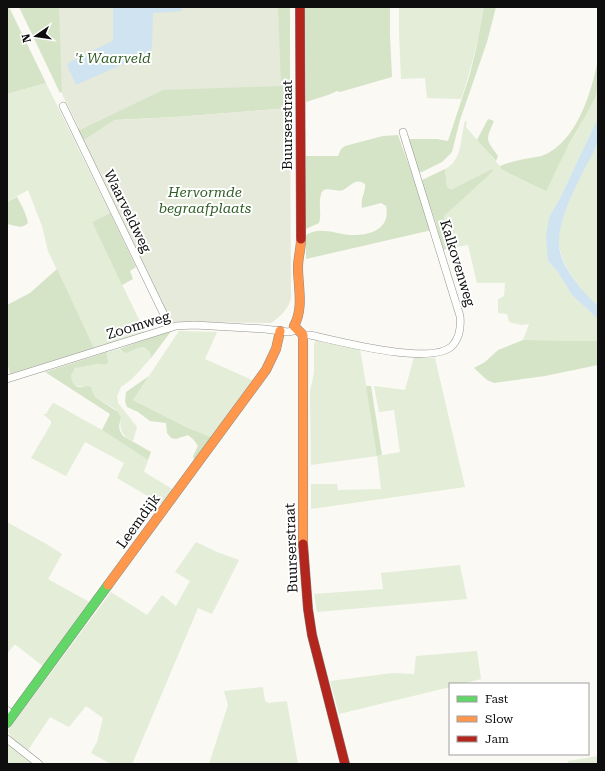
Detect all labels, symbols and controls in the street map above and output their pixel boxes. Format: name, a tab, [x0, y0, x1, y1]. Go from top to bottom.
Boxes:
north arrow	[16, 16, 56, 56]
text: N	[19, 32, 34, 44]
park label: 't Waarveld	[75, 50, 151, 66]
street label: Buurserstraat	[279, 80, 295, 170]
street label: Waarveldweg	[101, 167, 155, 255]
park label: Hervormde begraafplaats	[159, 184, 252, 216]
street label: Kalkovenweg	[437, 218, 479, 308]
street label: Zoomweg	[104, 308, 172, 342]
street label: Leemdijk	[113, 491, 163, 551]
street label: Buurserstraat	[281, 503, 301, 593]
legend	[449, 683, 589, 755]
text: Fast	[485, 692, 509, 706]
text: Slow	[485, 712, 513, 726]
text: Jam	[485, 732, 509, 746]

